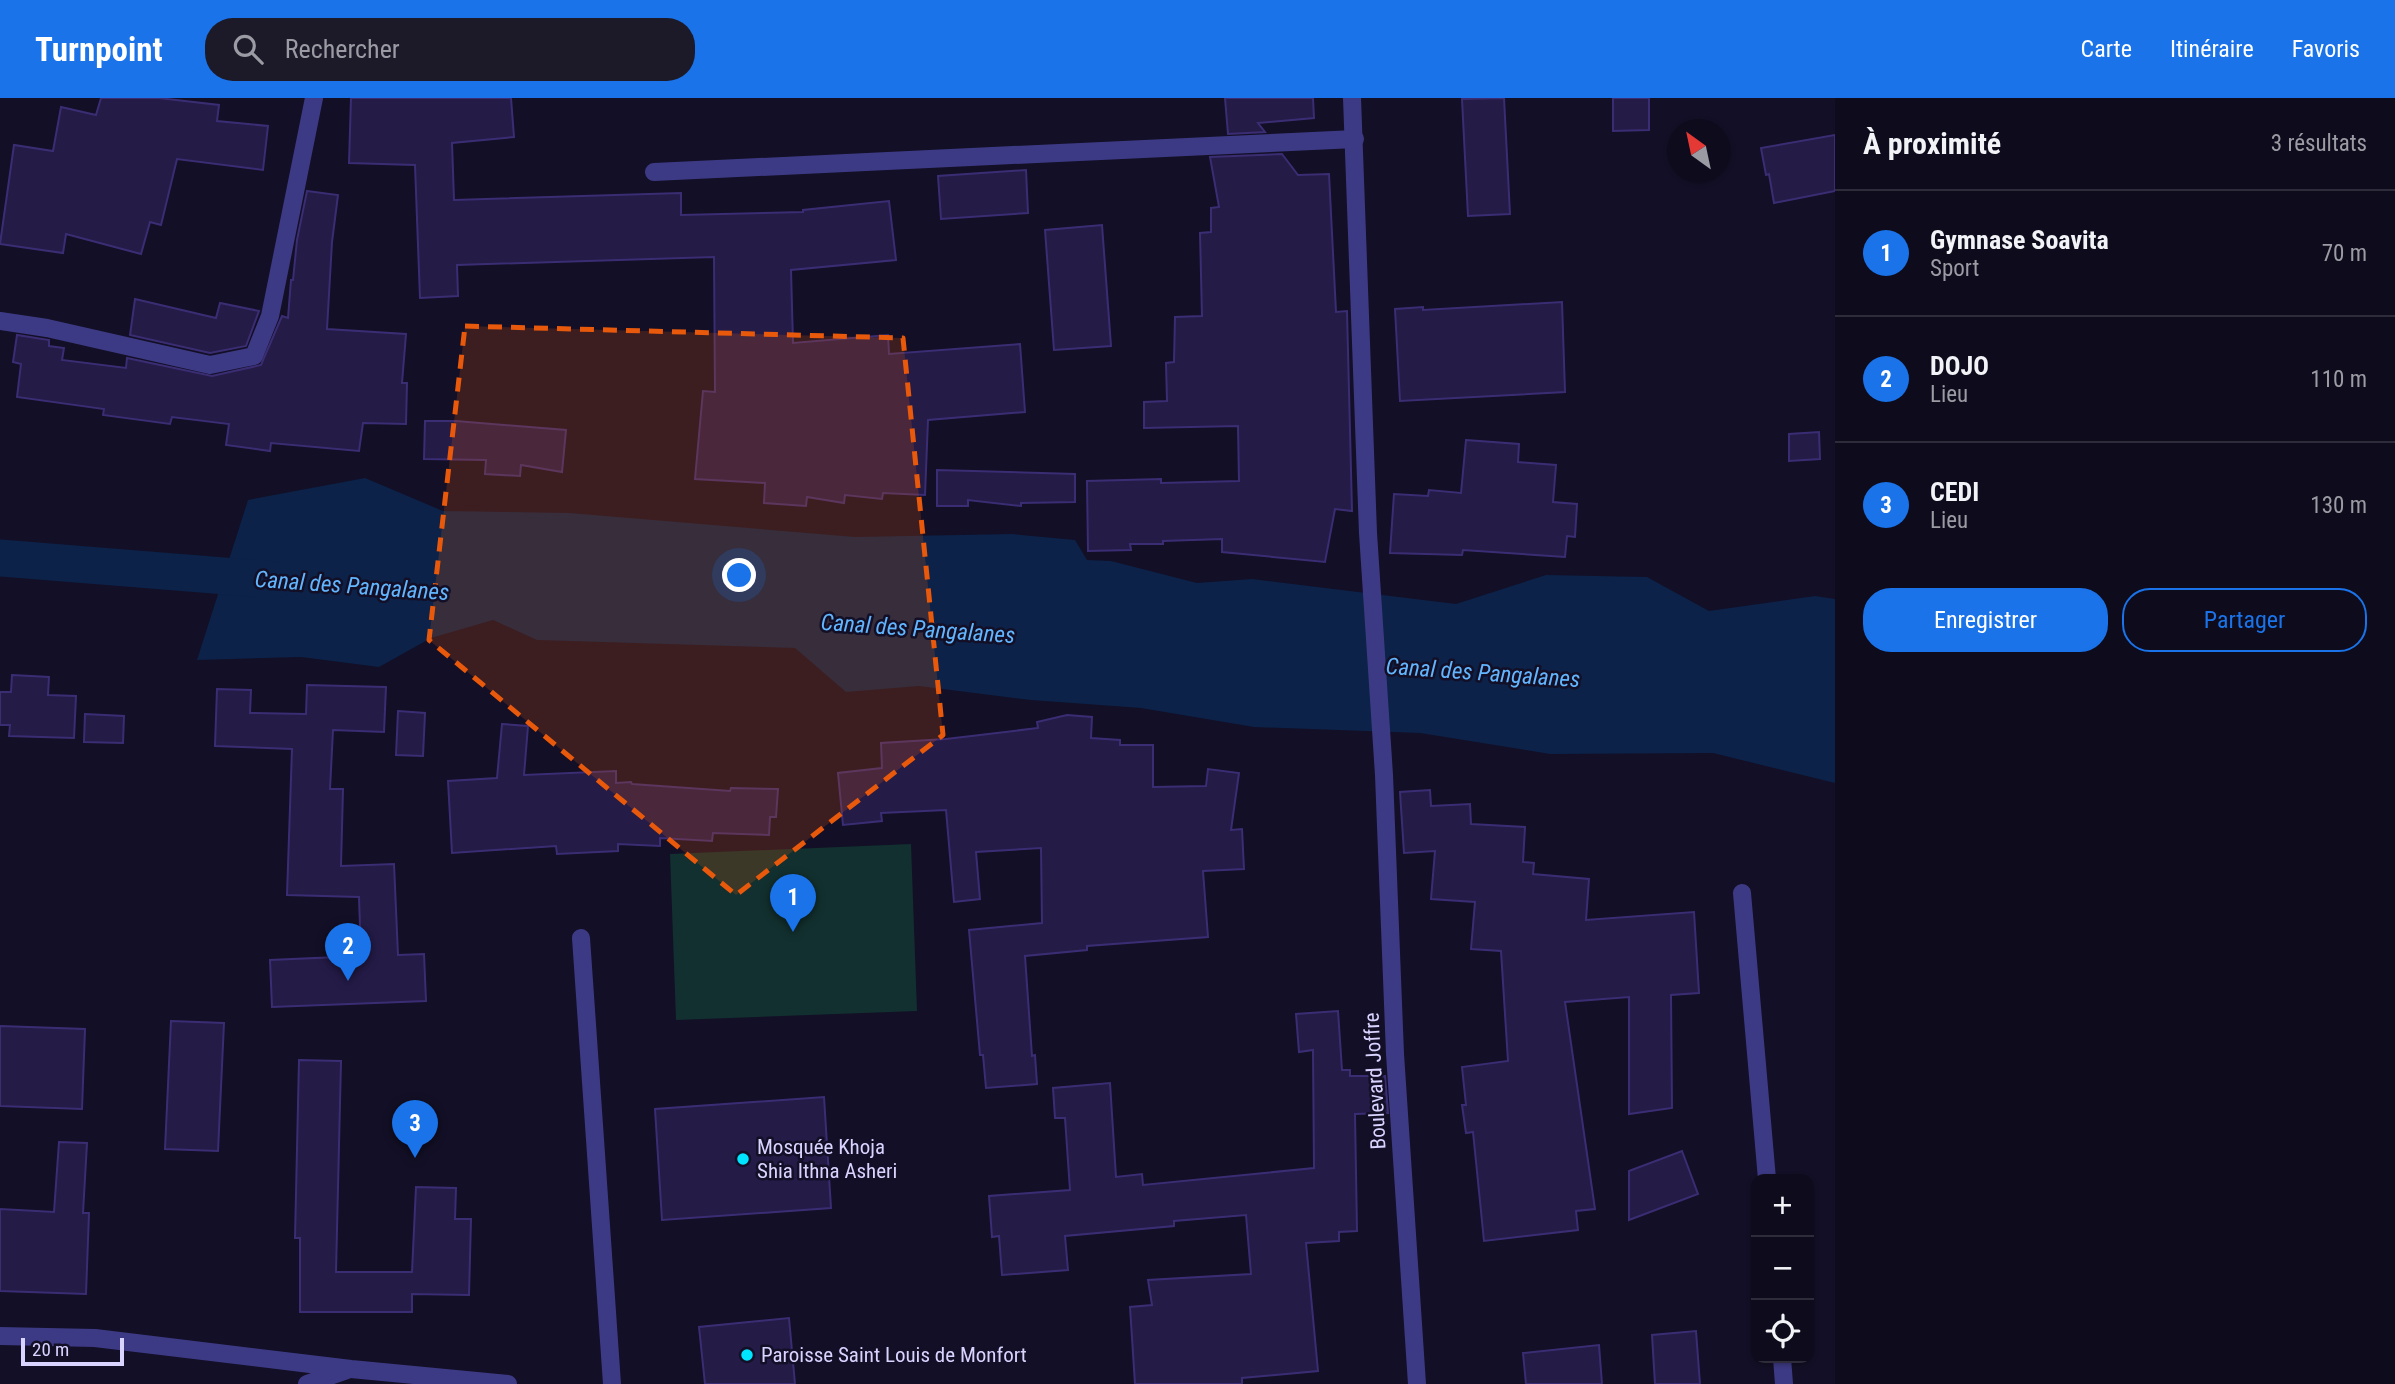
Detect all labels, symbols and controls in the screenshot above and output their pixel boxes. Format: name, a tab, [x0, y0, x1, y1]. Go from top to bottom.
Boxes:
search box	[205, 18, 695, 81]
text: Turnpoint	[35, 30, 163, 69]
icon: search	[229, 30, 267, 68]
text: Rechercher	[285, 34, 400, 64]
text: Carte	[2081, 35, 2132, 63]
text: Itinéraire	[2170, 35, 2254, 63]
text: Favoris	[2292, 35, 2360, 63]
north arrow	[1667, 119, 1730, 182]
text: À proximité	[1863, 126, 2001, 161]
text: 3 résultats	[2271, 130, 2367, 157]
text: Gymnase Soavita	[1930, 225, 2109, 255]
text: 1	[1880, 240, 1892, 267]
text: 70 m	[2322, 240, 2367, 267]
text: Sport	[1930, 255, 1979, 282]
text: DOJO	[1930, 351, 1989, 381]
text: 2	[1880, 366, 1892, 393]
text: 110 m	[2310, 366, 2367, 393]
text: Lieu	[1930, 381, 1968, 408]
text: CEDI	[1930, 477, 1979, 507]
text: 3	[1880, 492, 1892, 519]
text: 130 m	[2310, 492, 2367, 519]
text: Lieu	[1930, 507, 1968, 534]
your location	[722, 558, 756, 592]
water label: Canal des Pangalanes	[254, 566, 450, 606]
button: Enregistrer	[1863, 588, 2108, 652]
button: Partager	[2122, 588, 2367, 652]
water label: Canal des Pangalanes	[820, 609, 1016, 649]
water label: Canal des Pangalanes	[1385, 653, 1581, 693]
pin: 1	[770, 874, 816, 932]
pin: 2	[325, 923, 371, 981]
street label: Boulevard Joffre	[1359, 1012, 1391, 1150]
pin: 3	[392, 1100, 438, 1158]
place label: Mosquée Khoja Shia Ithna Asheri	[757, 1135, 897, 1183]
marker: Mosquée Khoja Shia Ithna Asheri	[735, 1151, 751, 1167]
map controls	[1751, 1174, 1814, 1363]
button: +	[1751, 1174, 1814, 1237]
button: −	[1751, 1237, 1814, 1300]
button: locate	[1751, 1300, 1814, 1363]
scale bar	[21, 1335, 124, 1367]
text: 20 m	[32, 1338, 69, 1361]
place label: Paroisse Saint Louis de Monfort	[761, 1343, 1027, 1367]
marker: Paroisse Saint Louis de Monfort	[739, 1347, 755, 1363]

